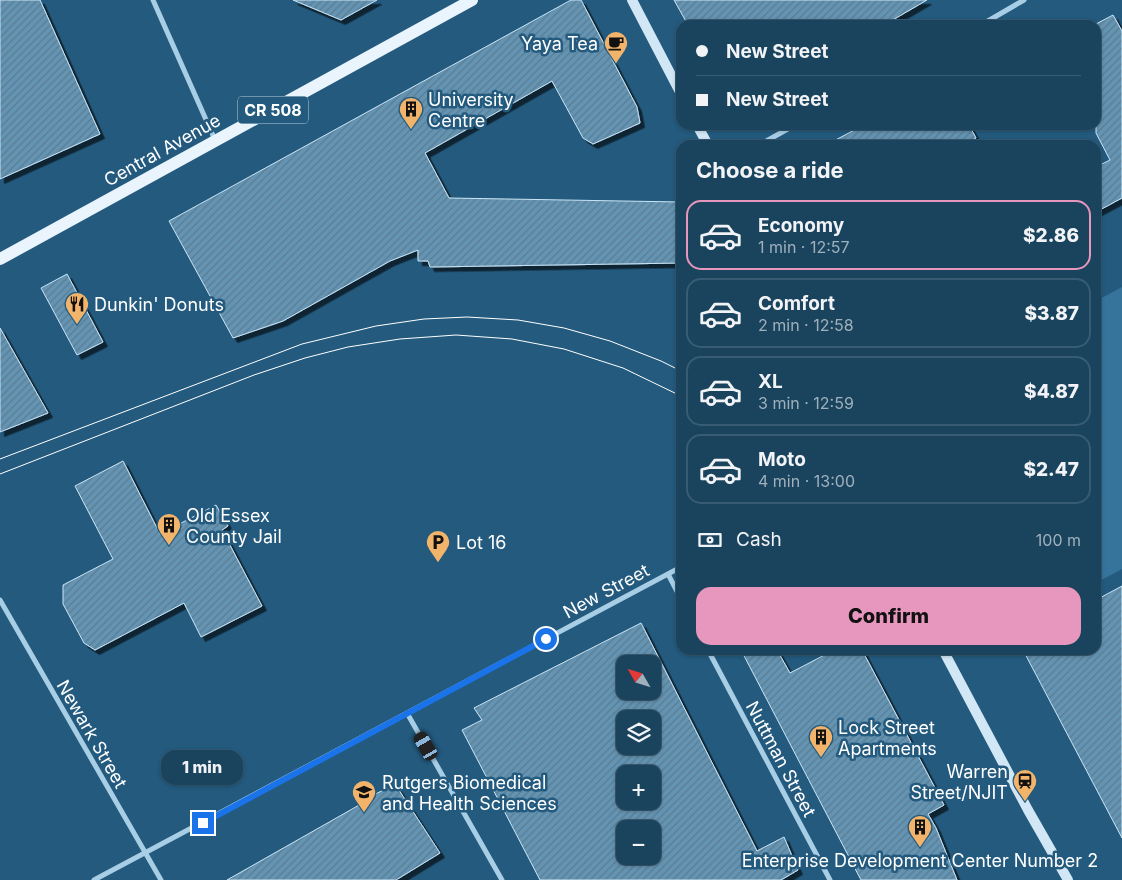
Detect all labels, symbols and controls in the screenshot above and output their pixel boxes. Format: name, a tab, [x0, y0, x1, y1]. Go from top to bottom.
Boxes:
cafe icon: Yaya Tea	[603, 30, 629, 64]
place label: Yaya Tea	[521, 33, 598, 54]
text: New Street	[726, 40, 828, 63]
text: New Street	[726, 88, 828, 111]
place label: University Centre	[428, 89, 514, 131]
road number: CR 508	[238, 96, 308, 124]
building icon: University Centre	[398, 96, 424, 130]
street label: Central Avenue	[100, 109, 224, 191]
text: Choose a ride	[696, 157, 844, 183]
icon: car	[698, 213, 743, 258]
text: Economy	[758, 214, 844, 237]
text: $2.86	[1023, 224, 1079, 247]
text: 1 min · 12:57	[758, 237, 850, 257]
restaurant icon: Dunkin' Donuts	[64, 291, 90, 325]
icon: car	[698, 291, 743, 336]
text: Comfort	[758, 292, 835, 315]
place label: Dunkin' Donuts	[94, 294, 224, 315]
text: $3.87	[1024, 302, 1079, 325]
text: 2 min · 12:58	[758, 315, 854, 335]
icon: car	[698, 369, 743, 414]
text: XL	[758, 370, 783, 393]
text: $4.87	[1024, 380, 1079, 403]
text: 3 min · 12:59	[758, 393, 854, 413]
icon: car	[698, 447, 743, 492]
text: Moto	[758, 448, 806, 471]
text: $2.47	[1023, 458, 1079, 481]
text: 4 min · 13:00	[758, 471, 855, 491]
place label: Old Essex County Jail	[186, 505, 282, 547]
building icon: Old Essex County Jail	[156, 512, 182, 546]
icon: cash	[696, 526, 724, 554]
text: Cash	[736, 528, 782, 551]
parking icon: Lot 16	[425, 529, 451, 563]
text: 100 m	[1036, 530, 1081, 550]
place label: Lot 16	[456, 532, 506, 553]
street label: New Street	[559, 560, 653, 622]
button: Confirm	[696, 587, 1081, 645]
route start	[535, 628, 557, 650]
north arrow	[616, 655, 661, 700]
map controls	[616, 655, 661, 865]
street label: Newark Street	[53, 676, 131, 792]
street label: Nuttman Street	[742, 698, 820, 820]
button: layers	[616, 710, 661, 755]
place label: Lock Street Apartments	[838, 717, 937, 759]
building icon: Lock Street Apartments	[808, 724, 834, 758]
car	[412, 729, 439, 763]
callout: 1 min	[162, 750, 244, 786]
text: 1 min	[182, 757, 222, 777]
place label: Warren Street/NJIT	[910, 761, 1008, 803]
button: +	[616, 765, 661, 810]
station icon: Warren Street/NJIT	[1012, 768, 1038, 802]
place label: Rutgers Biomedical and Health Sciences	[382, 772, 557, 814]
school or university icon: Rutgers Biomedical and Health Sciences	[351, 779, 377, 813]
route end	[192, 812, 214, 834]
building icon: Enterprise Development Center Number 2	[907, 814, 933, 848]
button: −	[616, 820, 661, 865]
place label: Enterprise Development Center Number 2	[742, 850, 1098, 871]

